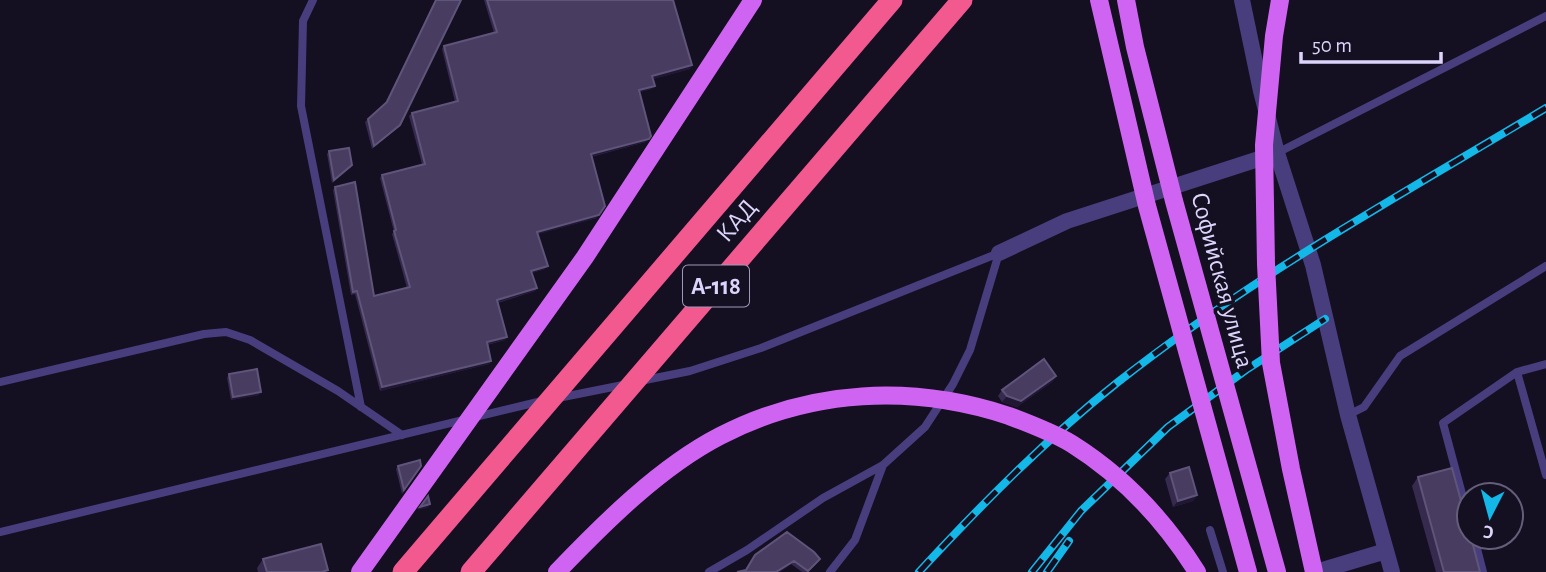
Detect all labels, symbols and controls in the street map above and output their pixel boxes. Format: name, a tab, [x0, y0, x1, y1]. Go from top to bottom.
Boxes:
scale bar	[1301, 21, 1441, 65]
text: 50 m	[1312, 35, 1352, 56]
street label: Софийская улица	[1186, 189, 1258, 371]
street label: КАД	[711, 194, 762, 247]
road number: А-118	[683, 265, 749, 306]
north arrow	[1455, 481, 1525, 551]
text: С	[1482, 521, 1495, 541]

